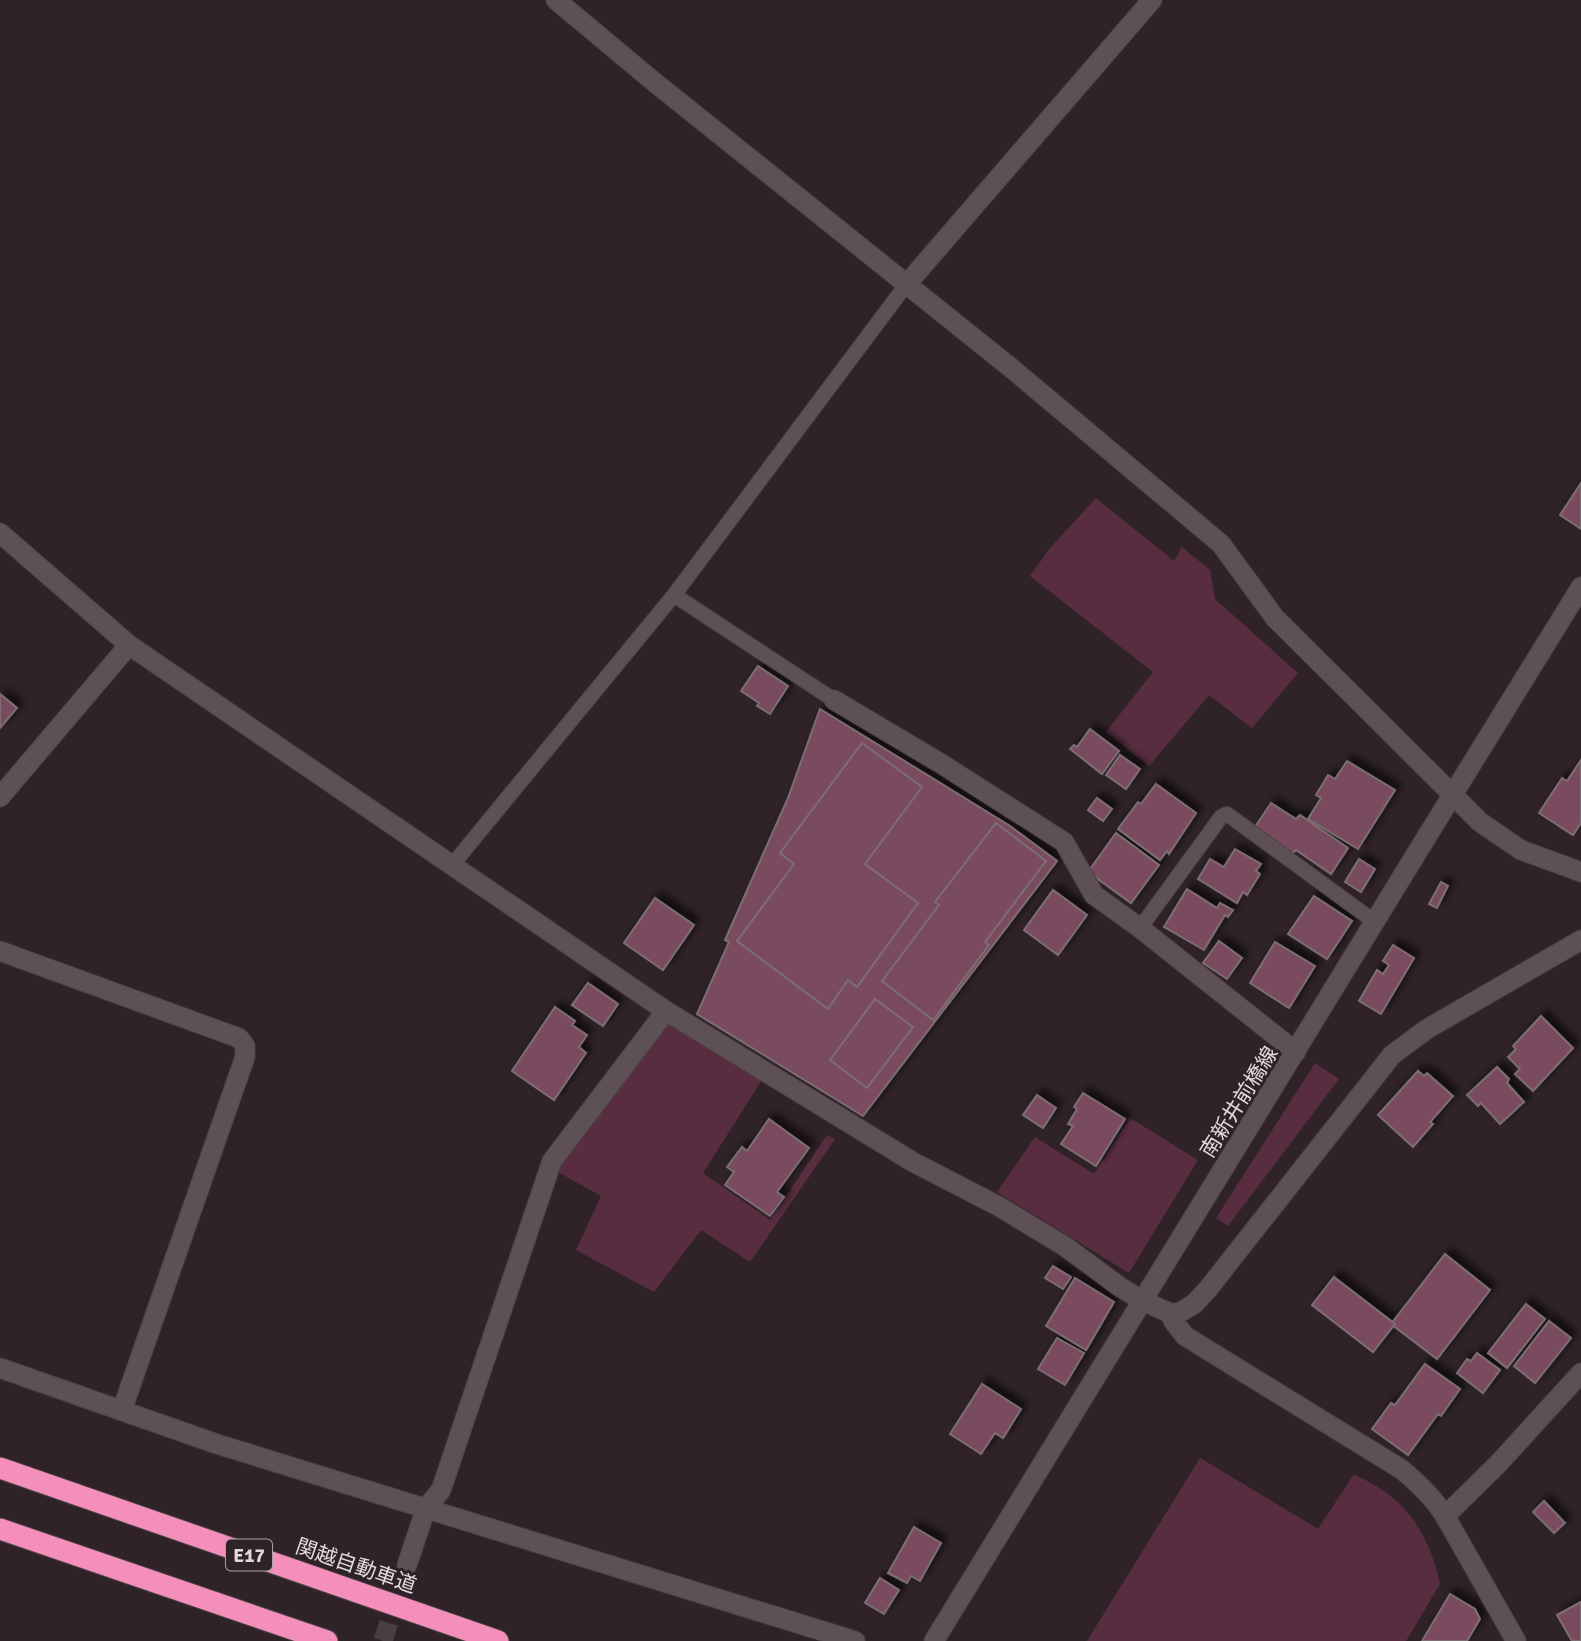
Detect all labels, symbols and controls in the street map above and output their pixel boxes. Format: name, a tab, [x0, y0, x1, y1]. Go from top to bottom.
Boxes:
street label: 南新井前橋線	[1195, 1042, 1283, 1162]
street label: 関越自動車道	[292, 1533, 420, 1599]
road number: E17	[226, 1540, 272, 1570]

